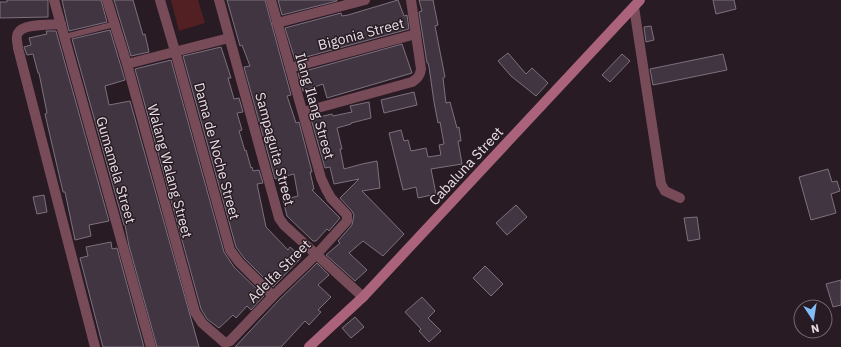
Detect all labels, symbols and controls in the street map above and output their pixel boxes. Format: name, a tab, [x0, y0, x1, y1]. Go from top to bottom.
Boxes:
street label: Bigonia Street	[316, 14, 406, 54]
street label: Ilang Ilang Street	[291, 51, 339, 161]
street label: Dama de Noche Street	[190, 81, 244, 222]
street label: Sampaguita Street	[251, 90, 299, 208]
street label: Walang Walang Street	[143, 102, 197, 240]
street label: Gumamela Street	[92, 115, 140, 226]
street label: Cabaluna Street	[425, 123, 507, 209]
street label: Adelfa Street	[244, 235, 315, 306]
north arrow	[793, 299, 833, 339]
text: N	[810, 321, 820, 336]

